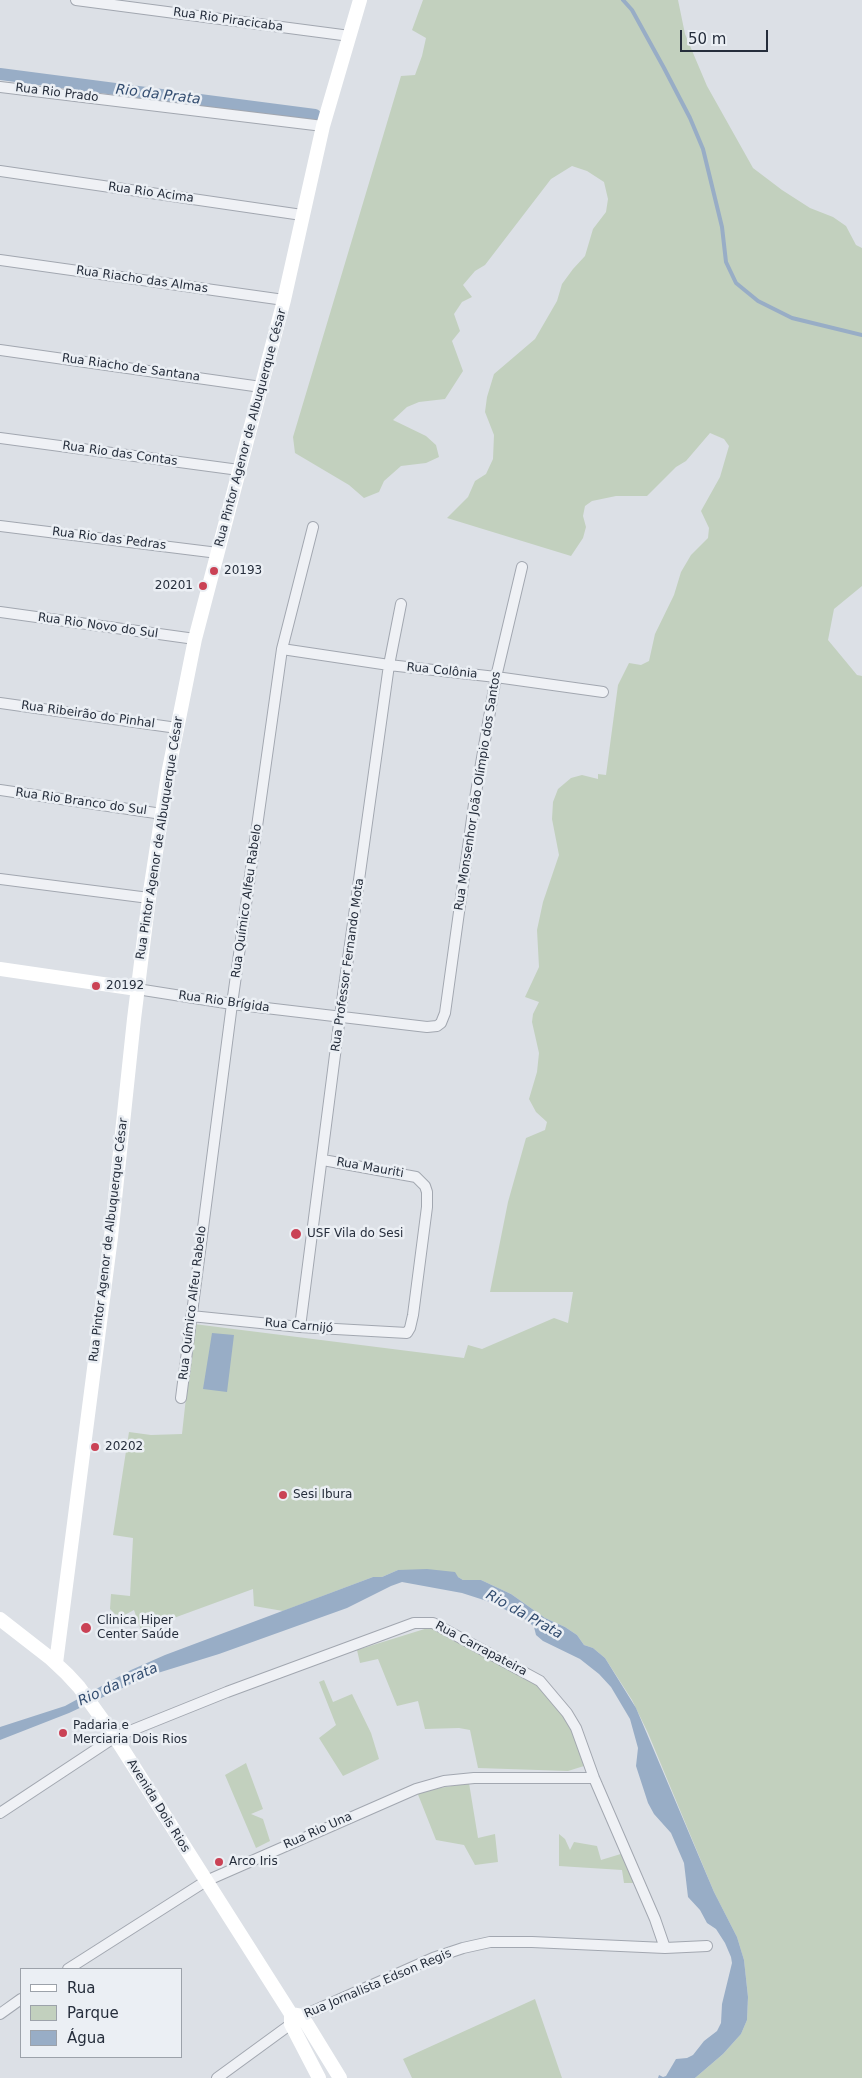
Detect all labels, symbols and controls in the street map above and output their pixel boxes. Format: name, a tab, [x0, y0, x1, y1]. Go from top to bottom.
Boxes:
street label: Rua Rio Piracicaba	[172, 5, 284, 35]
scale bar	[682, 20, 770, 52]
text: 50 m	[688, 30, 726, 48]
street label: Rua Rio Prado	[15, 81, 99, 105]
water label: Rio da Prata	[115, 81, 201, 109]
street label: Rua Rio Acima	[107, 180, 195, 206]
street label: Rua Riacho das Almas	[75, 264, 209, 296]
street label: Rua Pintor Agenor de Albuquerque César	[212, 307, 290, 549]
street label: Rua Riacho de Santana	[61, 351, 201, 385]
street label: Rua Rio das Contas	[62, 439, 178, 469]
street label: Rua Rio das Pedras	[51, 525, 167, 553]
place label: 20193	[224, 564, 262, 578]
marker: 20193	[208, 565, 220, 577]
place label: 20201	[155, 579, 193, 593]
marker: 20201	[197, 580, 209, 592]
street label: Rua Rio Novo do Sul	[37, 610, 159, 642]
street label: Rua Colônia	[406, 660, 478, 682]
street label: Rua Monsenhor João Olímpio dos Santos	[452, 670, 504, 912]
street label: Rua Ribeirão do Pinhal	[20, 698, 156, 732]
street label: Rua Pintor Agenor de Albuquerque César	[134, 715, 186, 961]
street label: Rua Rio Branco do Sul	[14, 786, 148, 818]
street label: Rua Químico Alfeu Rabelo	[229, 823, 265, 979]
street label: Rua Professor Fernando Mota	[329, 877, 367, 1053]
place label: 20192	[106, 979, 144, 993]
marker: 20192	[90, 980, 102, 992]
street label: Rua Rio Brígida	[178, 988, 270, 1016]
street label: Rua Pintor Agenor de Albuquerque César	[87, 1117, 131, 1363]
street label: Rua Mauriti	[335, 1155, 405, 1181]
street label: Rua Químico Alfeu Rabelo	[176, 1225, 210, 1381]
marker: USF Vila do Sesi	[289, 1227, 303, 1241]
place label: USF Vila do Sesi	[307, 1227, 403, 1241]
street label: Rua Carnijó	[264, 1316, 334, 1336]
place label: 20202	[105, 1440, 143, 1454]
marker: 20202	[89, 1441, 101, 1453]
place label: Sesi Ibura	[293, 1488, 352, 1502]
marker: Sesi Ibura	[277, 1489, 289, 1501]
water label: Rio da Prata	[483, 1587, 565, 1643]
place label: Clinica Hiper Center Saúde	[97, 1614, 179, 1642]
street label: Rua Carrapateira	[433, 1619, 529, 1679]
marker: Clinica Hiper Center Saúde	[79, 1621, 93, 1635]
water label: Rio da Prata	[76, 1660, 160, 1710]
place label: Padaria e Merciaria Dois Rios	[73, 1719, 187, 1747]
marker: Padaria e Merciaria Dois Rios	[57, 1727, 69, 1739]
street label: Avenida Dois Rios	[124, 1757, 192, 1855]
street label: Rua Rio Una	[282, 1810, 354, 1852]
place label: Arco Iris	[229, 1855, 278, 1869]
marker: Arco Iris	[213, 1856, 225, 1868]
street label: Rua Jornalista Edson Regis	[302, 1946, 454, 2022]
legend	[20, 1968, 182, 2058]
text: Rua	[67, 1979, 95, 1997]
text: Parque	[67, 2004, 119, 2022]
text: Água	[67, 2029, 105, 2047]

